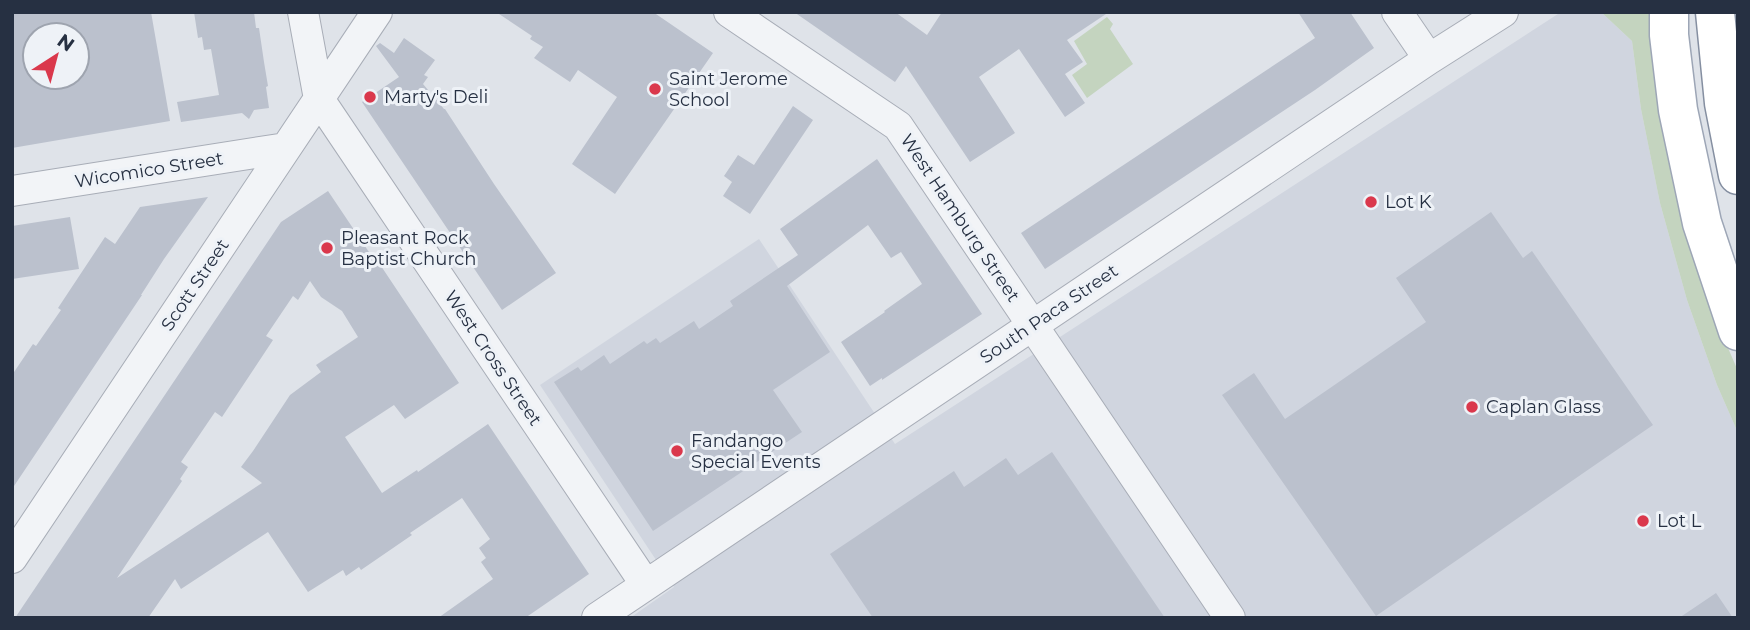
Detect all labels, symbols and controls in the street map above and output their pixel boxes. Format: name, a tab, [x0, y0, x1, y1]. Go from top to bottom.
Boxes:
north arrow	[21, 21, 91, 91]
text: N	[53, 29, 79, 56]
place label: Saint Jerome School	[669, 68, 788, 111]
marker: Saint Jerome School	[647, 81, 663, 97]
place label: Marty's Deli	[384, 86, 488, 108]
marker: Marty's Deli	[362, 89, 378, 105]
street label: West Hamburg Street	[896, 130, 1024, 306]
street label: Wicomico Street	[73, 147, 225, 193]
place label: Lot K	[1385, 191, 1432, 213]
marker: Lot K	[1363, 194, 1379, 210]
place label: Pleasant Rock Baptist Church	[341, 227, 477, 270]
street label: Scott Street	[156, 235, 234, 335]
marker: Pleasant Rock Baptist Church	[319, 240, 335, 256]
street label: South Paca Street	[976, 260, 1122, 368]
street label: West Cross Street	[440, 286, 546, 430]
place label: Caplan Glass	[1486, 396, 1601, 418]
marker: Caplan Glass	[1464, 399, 1480, 415]
place label: Fandango Special Events	[691, 430, 821, 473]
marker: Fandango Special Events	[669, 443, 685, 459]
place label: Lot L	[1657, 510, 1702, 532]
marker: Lot L	[1635, 513, 1651, 529]

